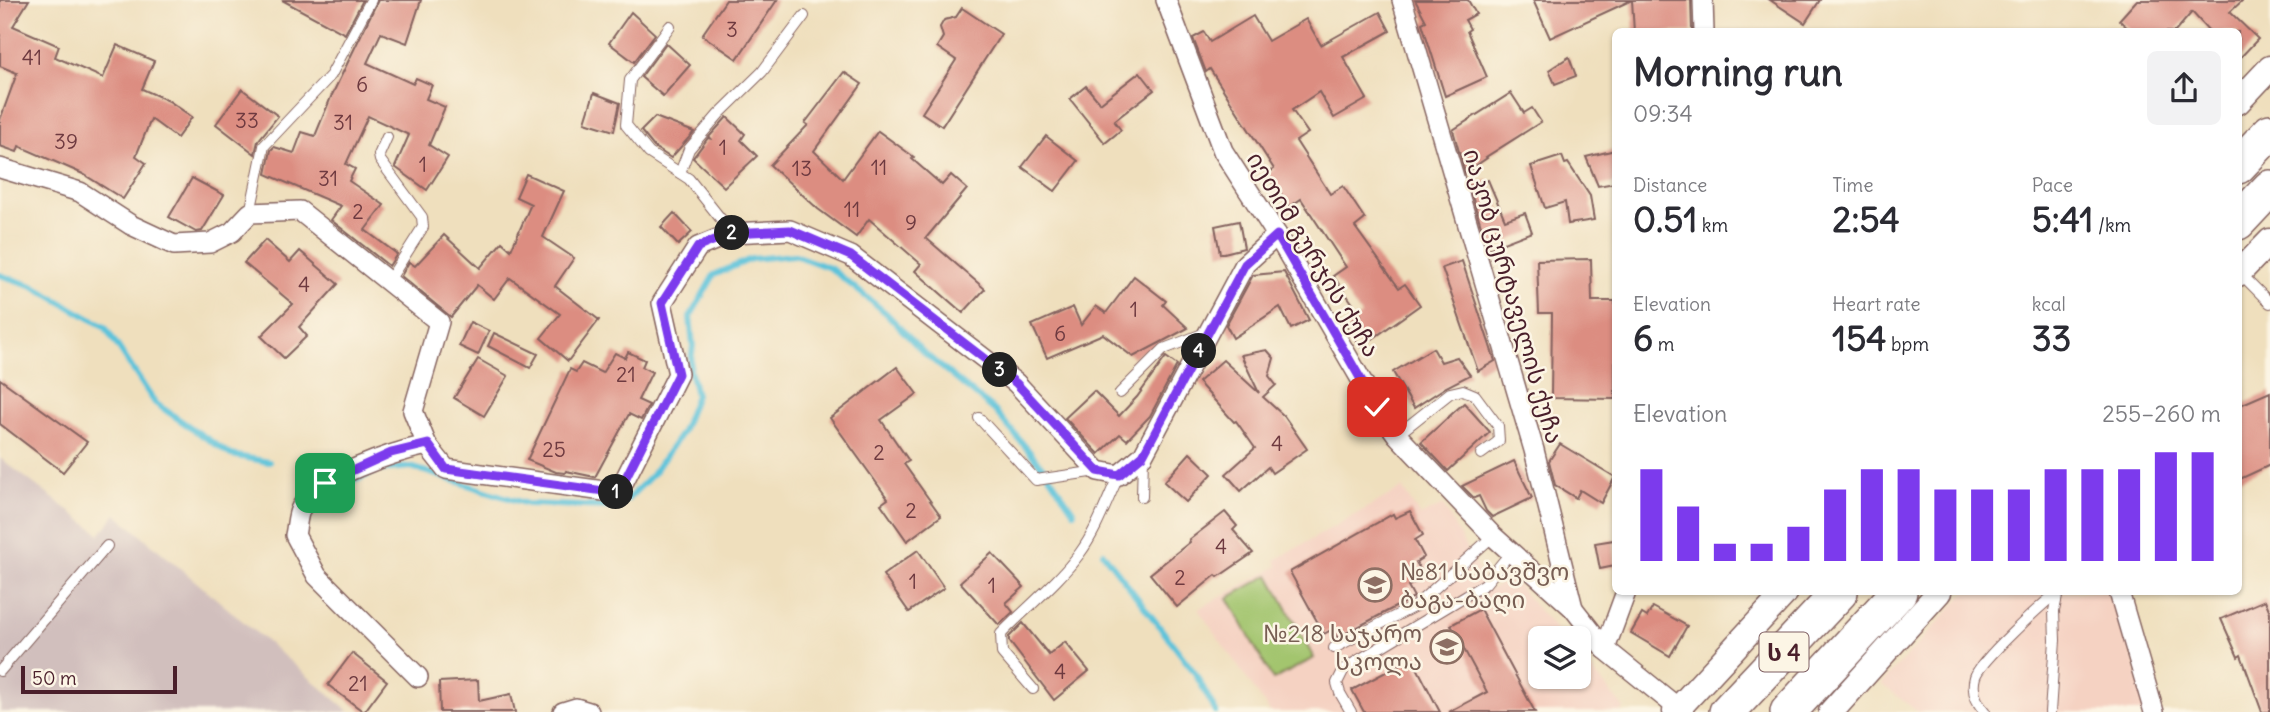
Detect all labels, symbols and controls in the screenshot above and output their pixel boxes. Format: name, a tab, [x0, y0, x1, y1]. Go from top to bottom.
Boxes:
house number: 3	[726, 16, 738, 43]
house number: 41	[22, 44, 42, 71]
text: Morning run	[1633, 49, 1843, 96]
button: share	[2147, 51, 2221, 125]
house number: 6	[356, 71, 368, 98]
text: 09:34	[1633, 99, 1693, 128]
house number: 33	[235, 107, 259, 134]
house number: 31	[333, 109, 353, 136]
house number: 39	[54, 128, 78, 155]
house number: 1	[719, 134, 727, 161]
street label: იაკობ ცურტაველის ქუჩა	[1458, 145, 1570, 447]
street label: იეთიმ გურჯის ქუჩა	[1241, 146, 1387, 362]
house number: 1	[419, 151, 427, 178]
house number: 11	[871, 154, 887, 181]
house number: 13	[792, 155, 812, 182]
house number: 31	[318, 165, 338, 192]
text: Distance	[1633, 173, 1707, 197]
text: Time	[1832, 173, 1873, 197]
text: Pace	[2032, 173, 2073, 197]
house number: 11	[844, 196, 860, 223]
text: 0.51	[1633, 197, 1697, 241]
text: 2:54	[1832, 197, 1900, 241]
text: 5:41	[2032, 197, 2093, 241]
house number: 2	[352, 198, 364, 225]
house number: 9	[905, 209, 917, 236]
text: km	[1697, 213, 1728, 237]
text: /km	[2093, 213, 2131, 237]
pin: 2	[714, 216, 750, 250]
text: 2	[726, 220, 737, 244]
house number: 4	[298, 271, 310, 298]
text: Elevation	[1633, 292, 1711, 316]
text: Heart rate	[1832, 292, 1920, 316]
text: kcal	[2032, 292, 2066, 316]
house number: 1	[1130, 296, 1138, 323]
text: 6	[1633, 316, 1653, 360]
text: 154	[1832, 316, 1887, 360]
text: 33	[2032, 316, 2071, 360]
house number: 6	[1054, 320, 1066, 347]
text: m	[1653, 332, 1674, 356]
text: bpm	[1887, 332, 1929, 356]
pin: 4	[1182, 334, 1216, 368]
text: 4	[1193, 338, 1204, 362]
pin: 3	[982, 352, 1018, 388]
text: 3	[994, 357, 1005, 381]
house number: 21	[616, 361, 636, 388]
pin	[1347, 377, 1407, 437]
icon: check	[1358, 388, 1396, 426]
text: Elevation	[1633, 399, 1727, 428]
text: 255–260 m	[2102, 399, 2221, 428]
house number: 4	[1271, 430, 1283, 457]
house number: 25	[542, 436, 566, 463]
house number: 2	[873, 439, 885, 466]
pin	[295, 453, 355, 513]
icon: arrive	[306, 464, 344, 502]
pin: 1	[598, 475, 634, 510]
text: 1	[612, 479, 619, 503]
house number: 2	[905, 497, 917, 524]
house number: 4	[1215, 533, 1227, 560]
place label: №81 საბავშვო ბაგა-ბაღი	[1400, 556, 1569, 615]
house number: 2	[1174, 564, 1186, 591]
school or university icon: №81 საბავშვო ბაგა-ბაღი	[1356, 566, 1394, 604]
house number: 1	[909, 568, 917, 595]
house number: 1	[988, 572, 996, 599]
place label: №218 საჯარო სკოლა	[1263, 618, 1422, 676]
map controls	[1528, 626, 1591, 689]
button: layers	[1528, 626, 1591, 689]
school or university icon: №218 საჯარო სკოლა	[1428, 628, 1466, 666]
road number: ს 4	[1760, 632, 1809, 672]
house number: 4	[1054, 658, 1066, 685]
scale bar	[21, 663, 177, 695]
text: 50 m	[32, 666, 77, 690]
house number: 21	[348, 670, 368, 697]

